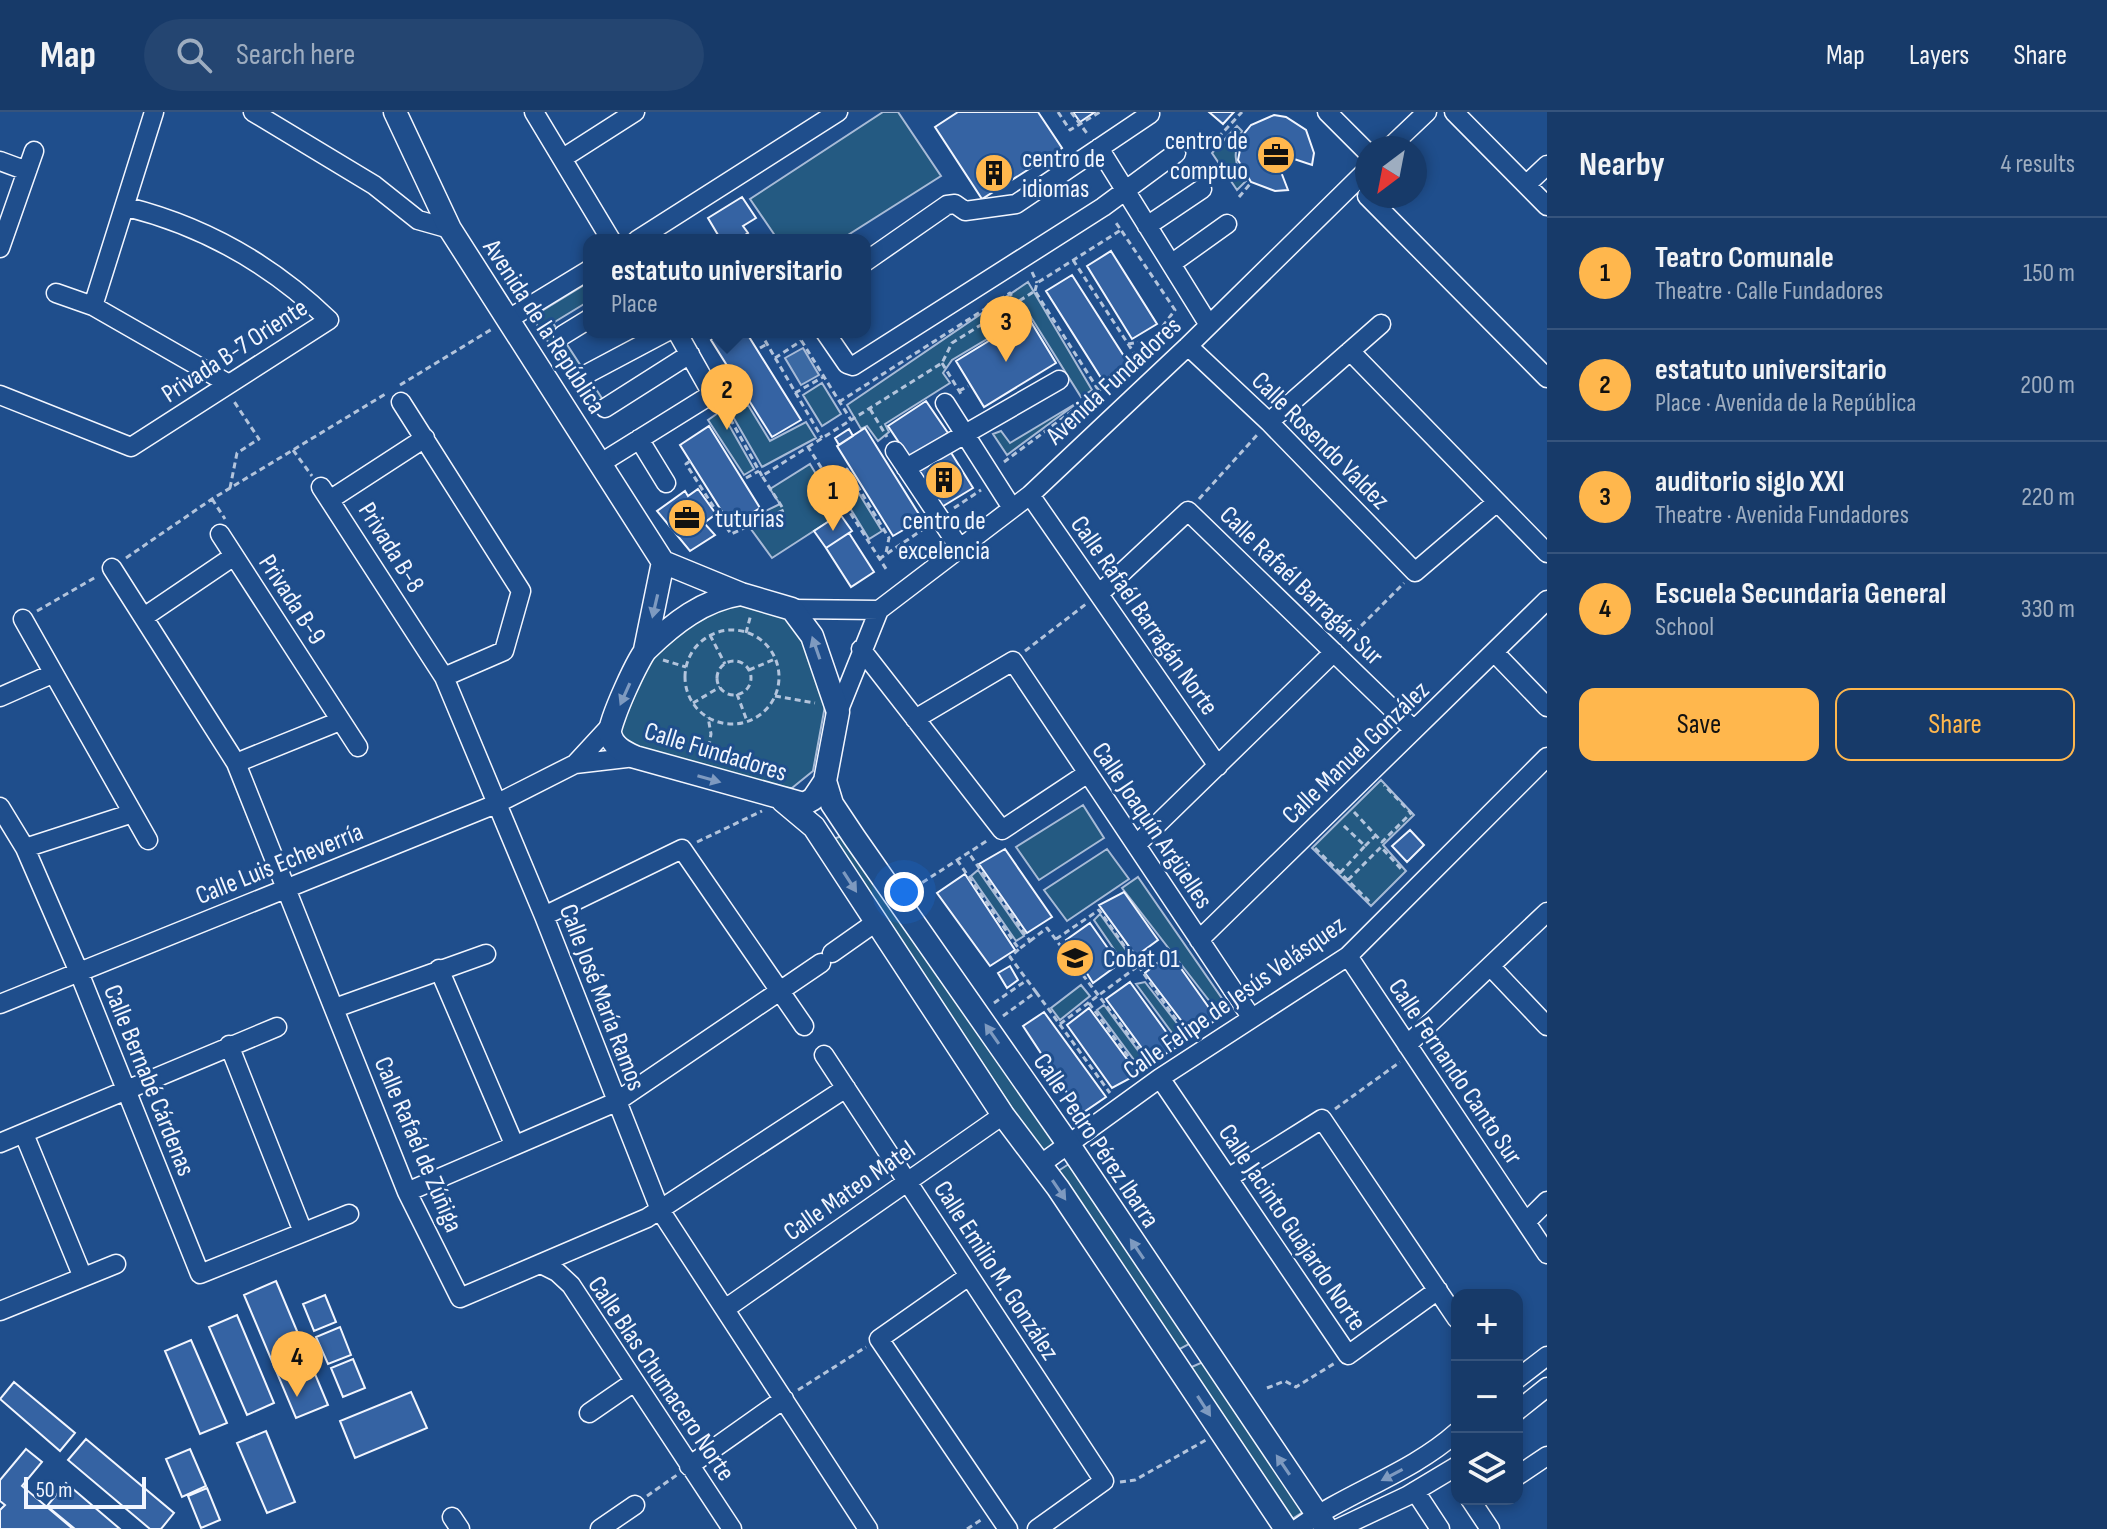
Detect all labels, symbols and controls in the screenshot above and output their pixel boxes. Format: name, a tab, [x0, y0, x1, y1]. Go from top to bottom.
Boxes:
search box	[144, 19, 704, 91]
text: Map	[40, 33, 96, 78]
icon: search	[172, 33, 216, 77]
text: Search here	[236, 37, 355, 73]
text: Map	[1826, 39, 1865, 72]
text: Layers	[1909, 39, 1969, 72]
text: Share	[2013, 39, 2067, 72]
place label: centro de comptuo	[1165, 126, 1248, 187]
office icon: centro de comptuo	[1255, 134, 1297, 176]
north arrow	[1355, 136, 1427, 208]
place label: centro de idiomas	[1022, 144, 1105, 205]
text: Nearby	[1579, 144, 1665, 185]
text: 4 results	[2000, 149, 2075, 180]
building icon: centro de idiomas	[973, 152, 1015, 194]
street label: Avenida de la República	[475, 233, 612, 420]
popup	[583, 234, 871, 338]
text: Teatro Comunale	[1655, 240, 1834, 276]
text: estatuto universitario	[611, 253, 843, 289]
text: 1	[1600, 258, 1610, 289]
text: 150 m	[2023, 258, 2075, 289]
text: Theatre · Calle Fundadores	[1655, 276, 1883, 307]
text: Place	[611, 289, 658, 320]
street label: Privada B-7 Oriente	[156, 293, 314, 410]
pin: 3	[980, 296, 1032, 362]
street label: Avenida Fundadores	[1039, 311, 1188, 452]
text: estatuto universitario	[1655, 352, 1887, 388]
pin: 2	[701, 364, 753, 430]
street label: Calle Rosendo Valdez	[1245, 366, 1395, 516]
text: 2	[1599, 370, 1611, 401]
text: 200 m	[2020, 370, 2075, 401]
text: Place · Avenida de la República	[1655, 388, 1916, 419]
building icon: centro de excelencia	[923, 459, 965, 501]
text: auditorio siglo XXI	[1655, 464, 1845, 500]
pin: 1	[807, 465, 859, 531]
text: 3	[1599, 482, 1611, 513]
text: 220 m	[2021, 482, 2075, 513]
street label: Privada B-8	[351, 497, 430, 599]
office icon: tuturias	[666, 497, 708, 539]
street label: Calle Rafaél Barragán Sur	[1213, 500, 1390, 673]
text: Theatre · Avenida Fundadores	[1655, 500, 1909, 531]
place label: tuturias	[715, 504, 784, 535]
place label: centro de excelencia	[898, 506, 990, 567]
street label: Calle Rafaél Barragán Norte	[1063, 510, 1224, 722]
street label: Privada B-9	[251, 549, 332, 650]
text: Escuela Secundaria General	[1655, 576, 1946, 612]
one-way arrow	[648, 594, 661, 619]
text: 4	[1599, 594, 1611, 625]
text: 330 m	[2021, 594, 2075, 625]
text: School	[1655, 612, 1714, 643]
one-way arrow	[810, 636, 822, 660]
street label: Calle Manuel González	[1276, 675, 1436, 831]
one-way arrow	[618, 682, 632, 706]
button: Save	[1579, 688, 1819, 761]
button: Share	[1835, 688, 2075, 761]
street label: Calle Fundadores	[640, 716, 791, 789]
street label: Calle Joaquín Argüelles	[1085, 737, 1219, 915]
one-way arrow	[698, 773, 722, 786]
street label: Calle Luis Echeverría	[191, 817, 368, 912]
one-way arrow	[842, 871, 857, 893]
your location	[884, 872, 924, 912]
street label: Calle José María Ramos	[552, 900, 651, 1095]
street label: Calle Felipe de Jesús Velásquez	[1118, 910, 1352, 1087]
school or university icon: Cobat 01	[1054, 937, 1096, 979]
place label: Cobat 01	[1103, 944, 1180, 975]
street label: Calle Fernando Canto Sur	[1381, 973, 1529, 1171]
street label: Calle Bernabé Cárdenas	[96, 980, 201, 1181]
one-way arrow	[985, 1024, 1000, 1045]
street label: Calle Pedro Pérez Ibarra	[1026, 1048, 1166, 1234]
street label: Calle Rafaél de Zúñiga	[367, 1052, 469, 1237]
street label: Calle Jacinto Guajardo Norte	[1211, 1119, 1372, 1337]
street label: Calle Mateo Matel	[778, 1135, 922, 1248]
street label: Calle Emilio M. González	[926, 1175, 1065, 1366]
one-way arrow	[1051, 1179, 1066, 1200]
one-way arrow	[1130, 1239, 1145, 1260]
street label: Calle Blas Chumacero Norte	[581, 1271, 741, 1487]
map controls	[1451, 1289, 1523, 1505]
button: +	[1451, 1289, 1523, 1361]
pin: 4	[271, 1331, 323, 1397]
button: −	[1451, 1361, 1523, 1433]
one-way arrow	[1196, 1395, 1211, 1416]
button: layers	[1451, 1433, 1523, 1505]
one-way arrow	[1276, 1454, 1291, 1475]
one-way arrow	[1380, 1468, 1403, 1481]
scale bar	[24, 1473, 146, 1509]
text: 50 m	[36, 1477, 72, 1504]

